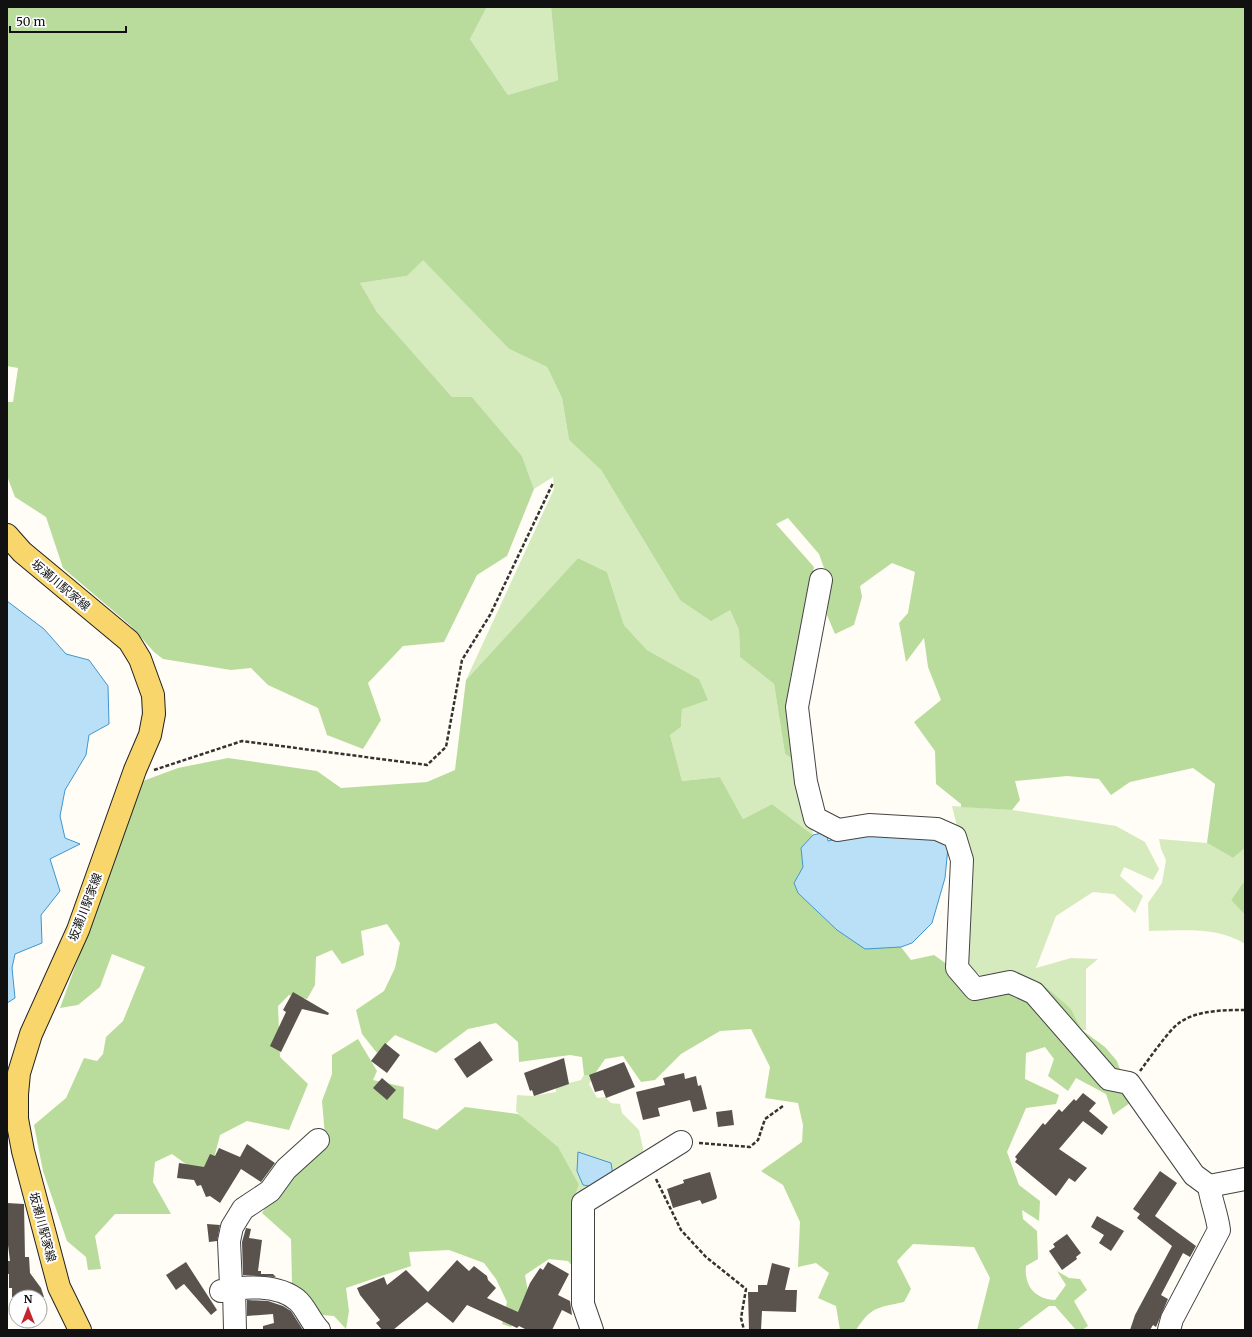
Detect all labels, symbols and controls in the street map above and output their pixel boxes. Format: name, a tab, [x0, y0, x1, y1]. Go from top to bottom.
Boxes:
scale bar	[10, 8, 126, 34]
text: 50 m	[16, 14, 45, 29]
street label: 坂瀬川駅家線	[29, 556, 93, 614]
street label: 坂瀬川駅家線	[65, 871, 105, 943]
street label: 坂瀬川駅家線	[26, 1190, 60, 1264]
north arrow	[8, 1289, 48, 1329]
text: N	[24, 1292, 33, 1306]

